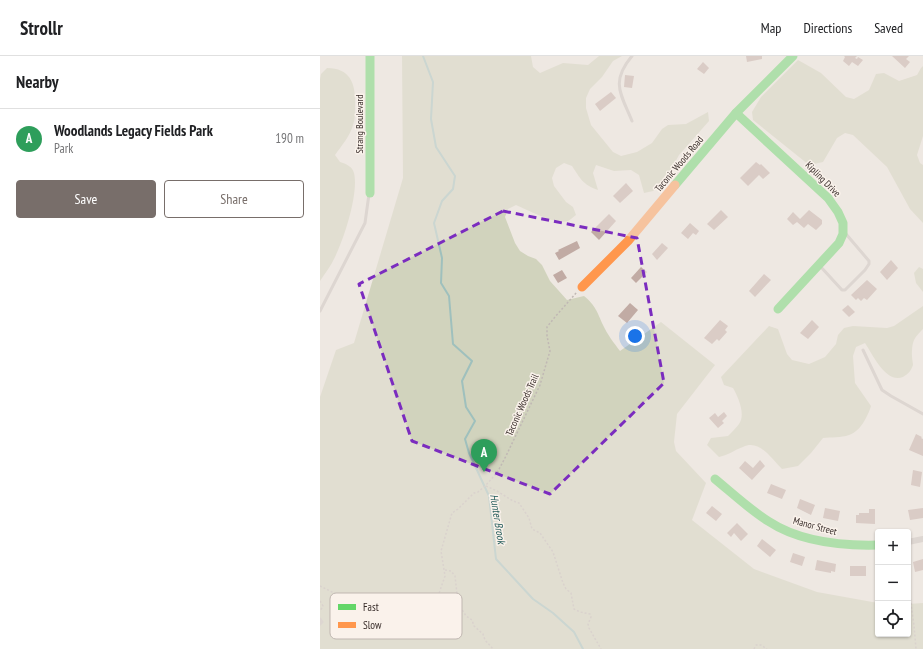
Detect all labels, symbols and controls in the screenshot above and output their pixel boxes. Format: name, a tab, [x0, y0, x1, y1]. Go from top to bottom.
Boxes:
text: Strollr	[20, 16, 63, 40]
text: Map	[761, 19, 781, 37]
text: Directions	[803, 19, 852, 37]
text: Saved	[874, 19, 903, 37]
text: Nearby	[16, 71, 59, 93]
street label: Strang Boulevard	[353, 94, 366, 154]
text: Woodlands Legacy Fields Park	[54, 121, 213, 140]
text: A	[26, 130, 32, 147]
text: 190 m	[275, 130, 304, 147]
street label: Taconic Woods Road	[652, 133, 706, 195]
text: Park	[54, 140, 73, 157]
street label: Kipling Drive	[803, 159, 843, 199]
button: Save	[16, 180, 156, 218]
button: Share	[164, 180, 304, 218]
your location	[625, 326, 645, 346]
street label: Taconic Woods Trail	[503, 371, 542, 438]
pin: A	[471, 439, 497, 472]
water label: Hunter Brook	[487, 493, 509, 547]
street label: Manor Street	[792, 514, 838, 538]
map controls	[875, 529, 911, 637]
button: +	[875, 529, 911, 565]
button: −	[875, 565, 911, 601]
legend	[330, 593, 462, 639]
text: Fast	[363, 600, 379, 614]
button: locate	[875, 601, 911, 637]
text: Slow	[363, 618, 382, 632]

